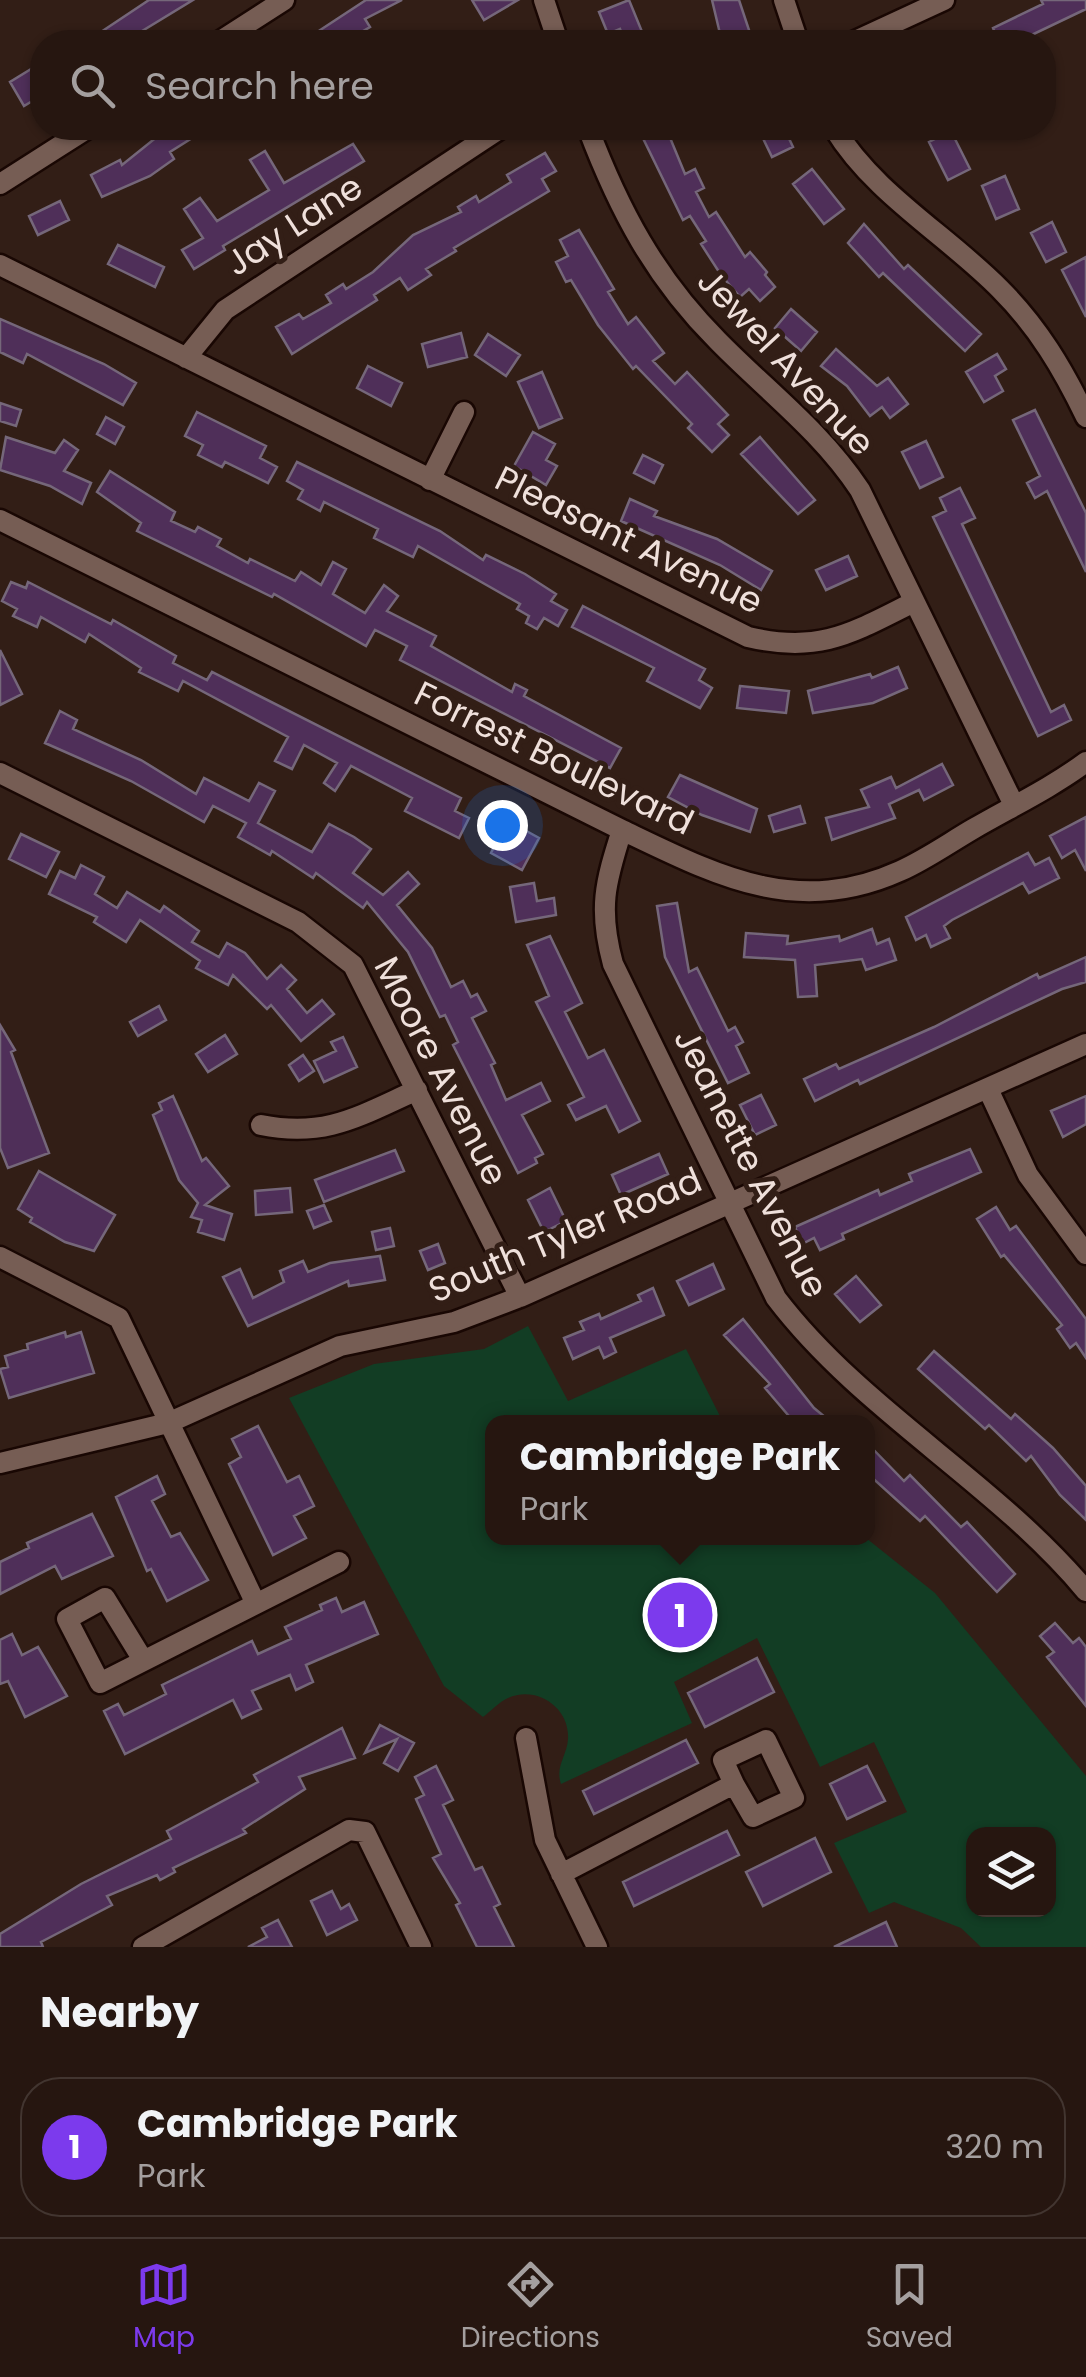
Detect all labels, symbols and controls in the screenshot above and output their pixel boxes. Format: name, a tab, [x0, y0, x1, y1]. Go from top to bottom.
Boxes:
search box	[30, 30, 1056, 140]
icon: search	[65, 58, 120, 113]
text: Search here	[145, 59, 374, 112]
street label: Jay Lane	[216, 162, 372, 287]
street label: Jewel Avenue	[687, 257, 886, 466]
street label: Pleasant Avenue	[487, 454, 771, 626]
street label: Forrest Boulevard	[407, 669, 702, 846]
your location	[477, 800, 528, 851]
street label: Moore Avenue	[363, 948, 520, 1193]
street label: Jeanette Avenue	[662, 1020, 840, 1306]
street label: South Tyler Road	[421, 1155, 709, 1314]
popup	[485, 1415, 875, 1545]
text: Cambridge Park	[520, 1430, 840, 1483]
text: Park	[520, 1486, 588, 1531]
pin: 1	[648, 1578, 712, 1652]
map controls	[966, 1827, 1056, 1917]
button: layers	[966, 1827, 1056, 1917]
text: Nearby	[40, 1983, 199, 2042]
text: Cambridge Park	[137, 2097, 458, 2150]
text: 1	[68, 2124, 81, 2169]
text: 320 m	[945, 2124, 1044, 2169]
text: Park	[137, 2153, 206, 2198]
tab: Map	[133, 2257, 195, 2359]
tab: Directions	[461, 2257, 600, 2359]
tab: Saved	[866, 2257, 953, 2359]

